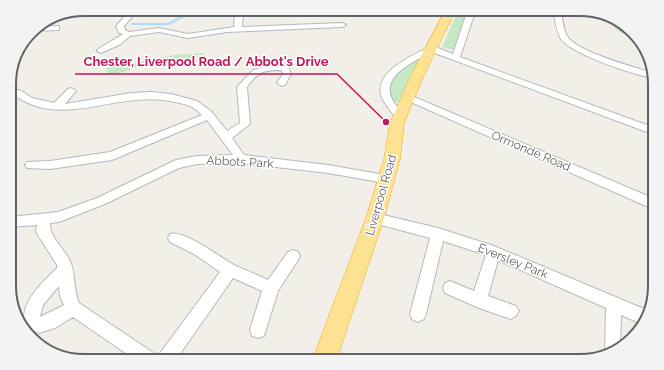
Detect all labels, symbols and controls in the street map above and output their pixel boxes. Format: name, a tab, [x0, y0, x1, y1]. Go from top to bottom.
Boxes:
callout: Chester, Liverpool Road / Abbot's Drive	[75, 49, 337, 74]
text: Chester, Liverpool Road / Abbot's Drive	[84, 54, 329, 69]
street label: Ormonde Road	[489, 128, 573, 174]
street label: Abbots Park	[206, 153, 275, 171]
street label: Liverpool Road	[363, 153, 399, 237]
street label: Eversley Park	[476, 241, 551, 282]

